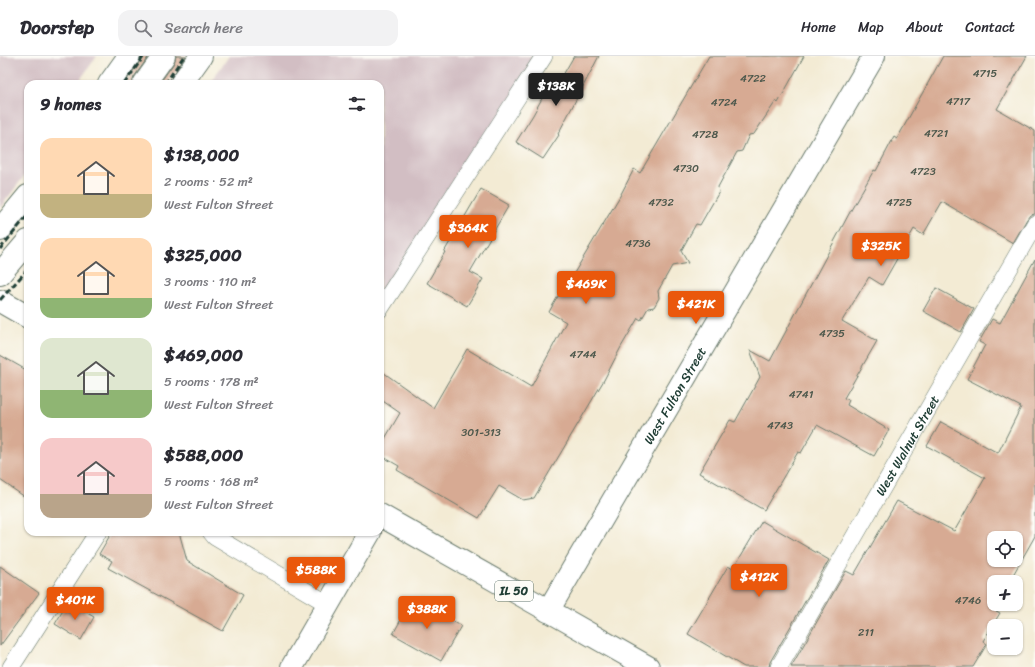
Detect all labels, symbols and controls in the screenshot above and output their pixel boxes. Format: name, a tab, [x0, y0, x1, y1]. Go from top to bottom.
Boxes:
search box	[118, 10, 398, 46]
text: Doorstep	[20, 11, 94, 44]
text: Search here	[164, 15, 243, 41]
text: Home	[801, 15, 836, 40]
text: Map	[858, 15, 884, 40]
text: About	[906, 15, 943, 40]
text: Contact	[965, 15, 1015, 40]
icon: search	[132, 17, 154, 39]
house number: 4715	[973, 64, 998, 83]
house number: 4722	[740, 69, 767, 88]
pin: $138K	[528, 73, 584, 107]
text: $138K	[537, 74, 575, 97]
text: 9 homes	[40, 89, 101, 119]
house number: 4717	[946, 92, 971, 111]
icon: filters	[346, 93, 368, 115]
house number: 4724	[711, 93, 737, 112]
house number: 4721	[924, 124, 948, 143]
house number: 4728	[692, 125, 718, 144]
text: $138,000	[164, 140, 239, 170]
icon: home	[72, 154, 120, 202]
house number: 4730	[673, 159, 699, 178]
house number: 4723	[910, 162, 936, 181]
text: 2 rooms · 52 m²	[164, 170, 253, 193]
text: West Fulton Street	[164, 193, 274, 216]
house number: 4732	[648, 193, 674, 212]
house number: 4725	[886, 193, 912, 212]
pin: $364K	[440, 215, 496, 249]
text: $364K	[448, 216, 488, 239]
pin: $325K	[853, 233, 909, 267]
house number: 4736	[625, 234, 651, 253]
text: $325K	[861, 234, 901, 257]
text: $325,000	[164, 240, 242, 270]
icon: home	[72, 254, 120, 302]
text: 3 rooms · 110 m²	[164, 270, 256, 293]
pin: $469K	[558, 271, 614, 305]
text: $469K	[566, 272, 606, 295]
pin: $421K	[668, 291, 724, 325]
text: $421K	[677, 292, 715, 315]
text: West Fulton Street	[164, 293, 274, 316]
house number: 4735	[819, 324, 845, 343]
text: $469,000	[164, 340, 243, 370]
street label: West Fulton Street	[637, 342, 713, 449]
house number: 4744	[570, 345, 597, 364]
icon: home	[72, 354, 120, 402]
text: 5 rooms · 178 m²	[164, 370, 259, 393]
house number: 4741	[789, 385, 814, 404]
street label: West Walnut Street	[869, 391, 946, 500]
text: West Fulton Street	[164, 393, 274, 416]
house number: 4743	[767, 416, 793, 435]
house number: 301-313	[461, 423, 501, 442]
text: $588,000	[164, 440, 243, 470]
icon: home	[72, 454, 120, 502]
text: 5 rooms · 168 m²	[164, 470, 259, 493]
text: West Fulton Street	[164, 493, 274, 516]
map controls	[987, 531, 1023, 655]
button: locate	[987, 531, 1023, 567]
pin: $588K	[288, 557, 344, 591]
text: $588K	[296, 558, 336, 581]
pin: $412K	[731, 564, 787, 598]
text: $412K	[740, 565, 778, 588]
button: +	[987, 575, 1023, 611]
road number: IL 50	[495, 581, 533, 601]
pin: $401K	[47, 587, 103, 621]
text: $401K	[56, 588, 94, 611]
house number: 4746	[955, 591, 981, 610]
pin: $388K	[399, 596, 455, 630]
text: $388K	[407, 597, 447, 620]
button: −	[987, 619, 1023, 655]
house number: 211	[858, 623, 874, 642]

